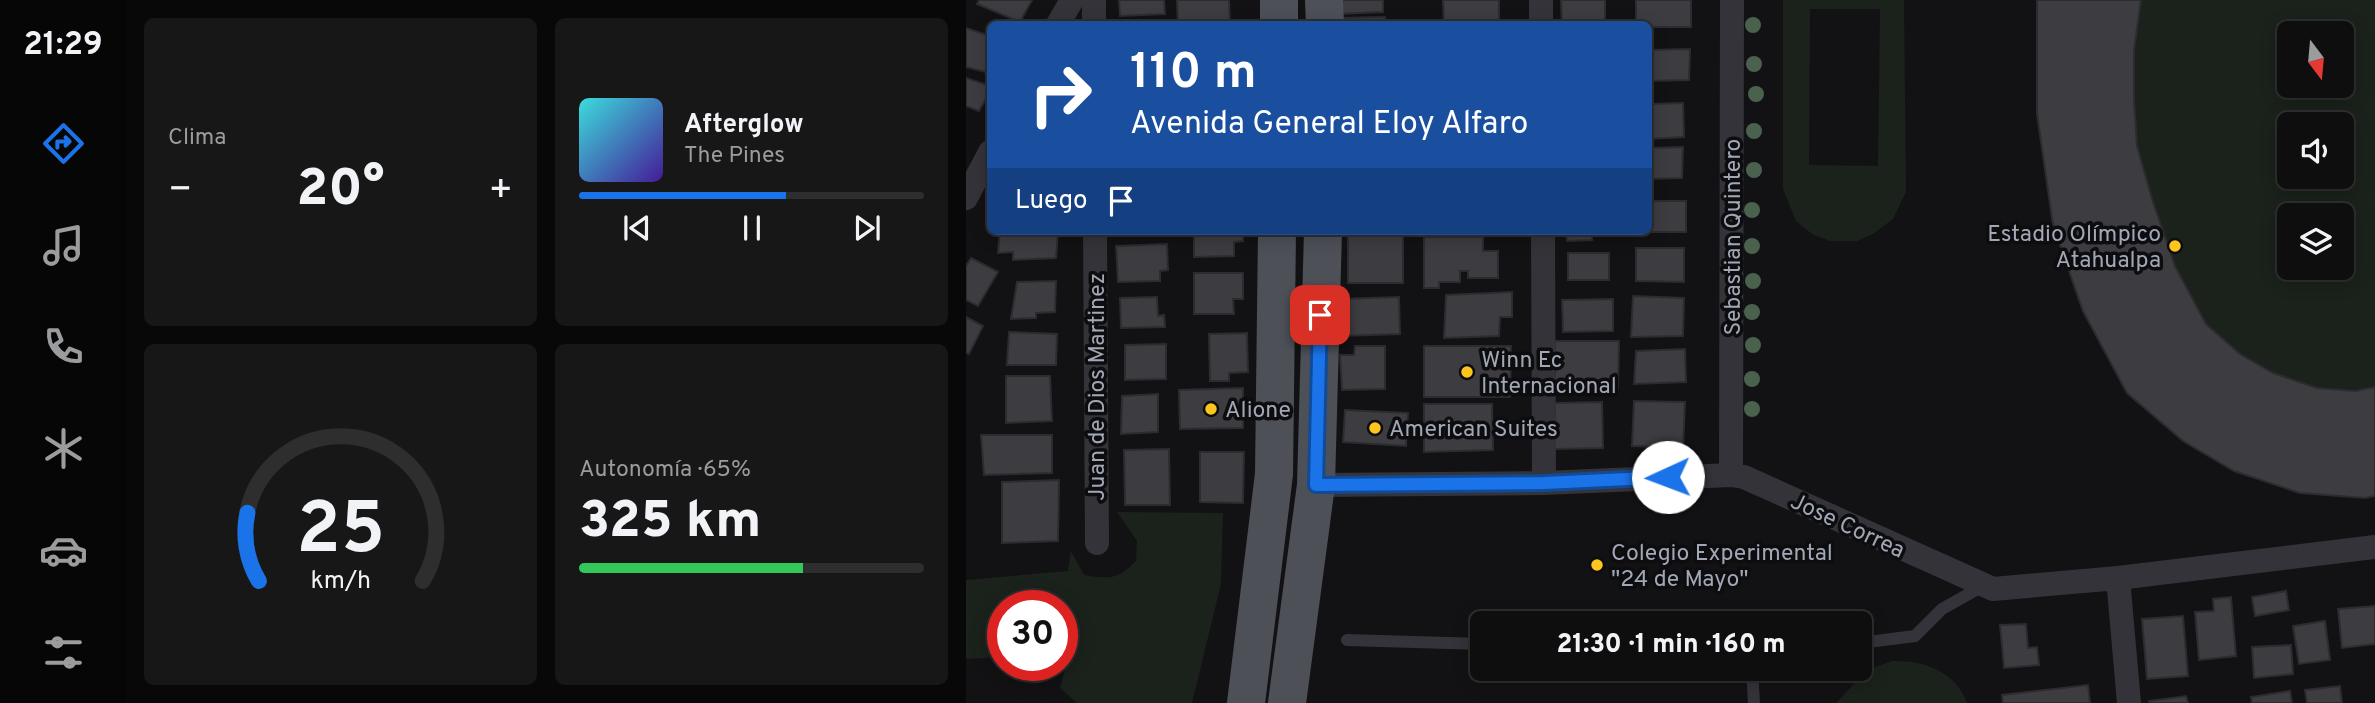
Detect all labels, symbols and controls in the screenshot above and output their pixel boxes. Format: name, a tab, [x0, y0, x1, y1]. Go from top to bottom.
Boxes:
north arrow	[2277, 21, 2354, 98]
map controls	[2277, 21, 2354, 280]
text: 21:29	[23, 26, 103, 66]
text: 110 m	[1130, 44, 1257, 106]
icon: right	[1015, 49, 1106, 140]
text: Avenida General Eloy Alfaro	[1130, 105, 1528, 145]
text: Afterglow	[684, 109, 804, 142]
button: sound	[2277, 112, 2354, 189]
icon: directions	[39, 119, 88, 168]
text: Clima	[168, 124, 226, 153]
street label: Sebastian Quintero	[1720, 139, 1749, 335]
text: The Pines	[684, 142, 785, 171]
text: 20°	[296, 158, 385, 224]
text: −	[168, 167, 193, 216]
text: +	[488, 167, 513, 216]
icon: arrive	[1102, 182, 1140, 220]
text: Luego	[1015, 185, 1088, 218]
button: layers	[2277, 203, 2354, 280]
icon: previous	[618, 209, 656, 247]
icon: pause	[733, 209, 771, 247]
icon: next	[848, 209, 886, 247]
icon: music	[39, 221, 88, 270]
place label: Estadio Olímpico Atahualpa	[1987, 221, 2161, 276]
marker: Estadio Olímpico Atahualpa	[2167, 238, 2183, 254]
street label: Juan de Dios Martinez	[1084, 273, 1113, 501]
pin	[1290, 285, 1350, 345]
icon: arrive	[1301, 296, 1339, 334]
icon: phone	[39, 322, 88, 371]
place label: Winn Ec Internacional	[1481, 347, 1617, 402]
marker: Winn Ec Internacional	[1459, 364, 1475, 380]
place label: Alione	[1225, 397, 1291, 426]
marker: Alione	[1203, 401, 1219, 417]
place label: American Suites	[1389, 416, 1558, 445]
marker: American Suites	[1367, 420, 1383, 436]
icon: climate	[39, 424, 88, 473]
position arrow	[1631, 440, 1705, 514]
text: Autonomía · 65%	[579, 456, 751, 485]
text: 25	[296, 487, 385, 579]
street label: Jose Correa	[1785, 488, 1909, 566]
text: 325 km	[579, 490, 761, 556]
icon: car	[39, 526, 88, 575]
place label: Colegio Experimental "24 de Mayo"	[1611, 540, 1833, 595]
marker: Colegio Experimental "24 de Mayo"	[1589, 557, 1605, 573]
text: km/h	[310, 565, 371, 597]
speed limit sign: 30	[987, 590, 1078, 681]
icon: filters	[39, 628, 88, 677]
text: 21:30 · 1 min · 160 m	[1556, 629, 1786, 662]

